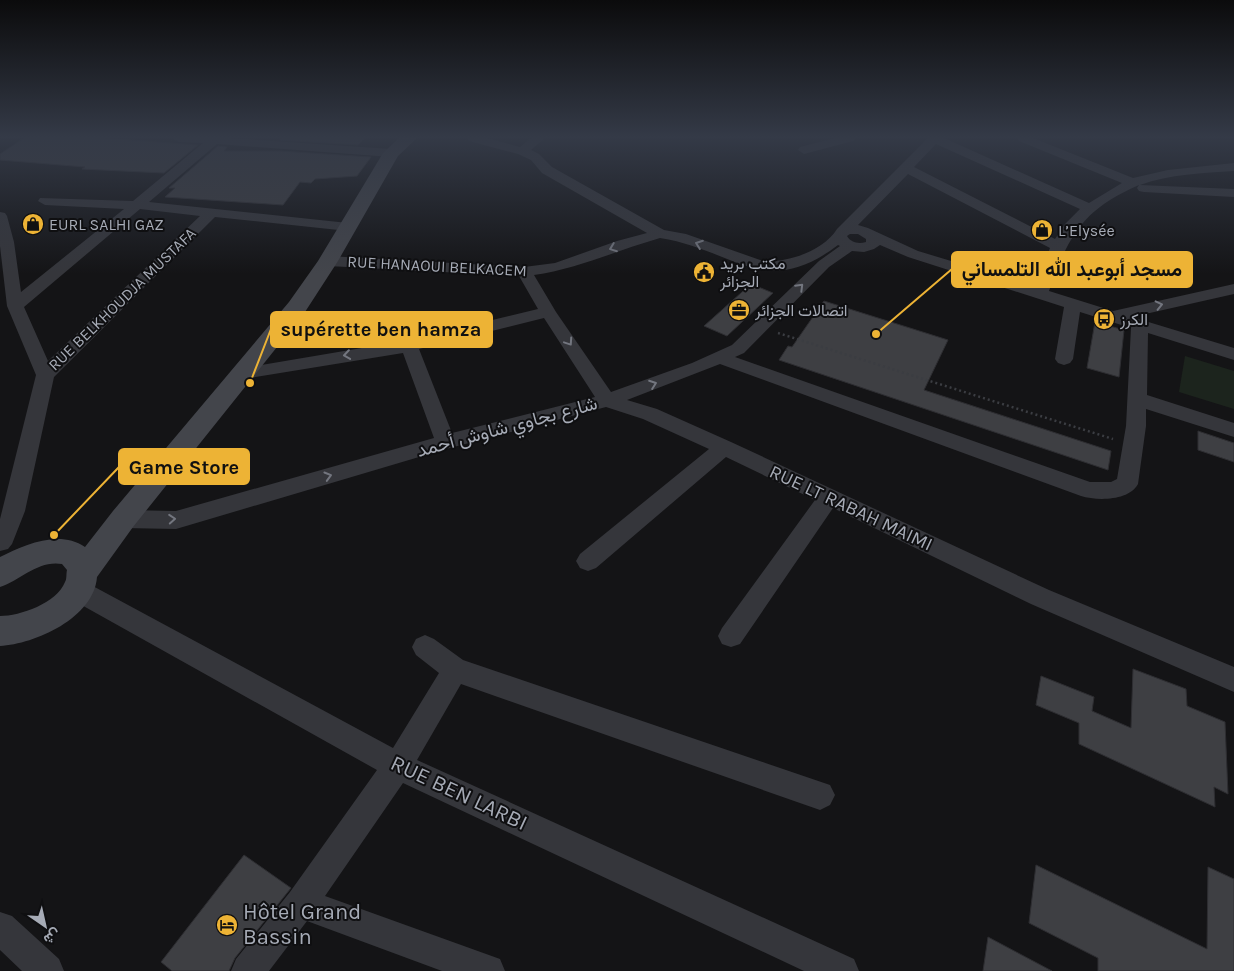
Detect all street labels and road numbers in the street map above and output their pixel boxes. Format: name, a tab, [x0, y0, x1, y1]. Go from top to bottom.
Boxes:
street label: RUE BELKHOUDJA MUSTAFA	[44, 224, 200, 374]
street label: RUE HANAOUI BELKACEM	[347, 252, 527, 280]
street label: شارع بجاوي شاوش أحمد	[414, 392, 601, 466]
street label: RUE LT RABAH MAIMI	[766, 461, 936, 555]
street label: RUE BEN LARBI	[386, 750, 532, 836]

